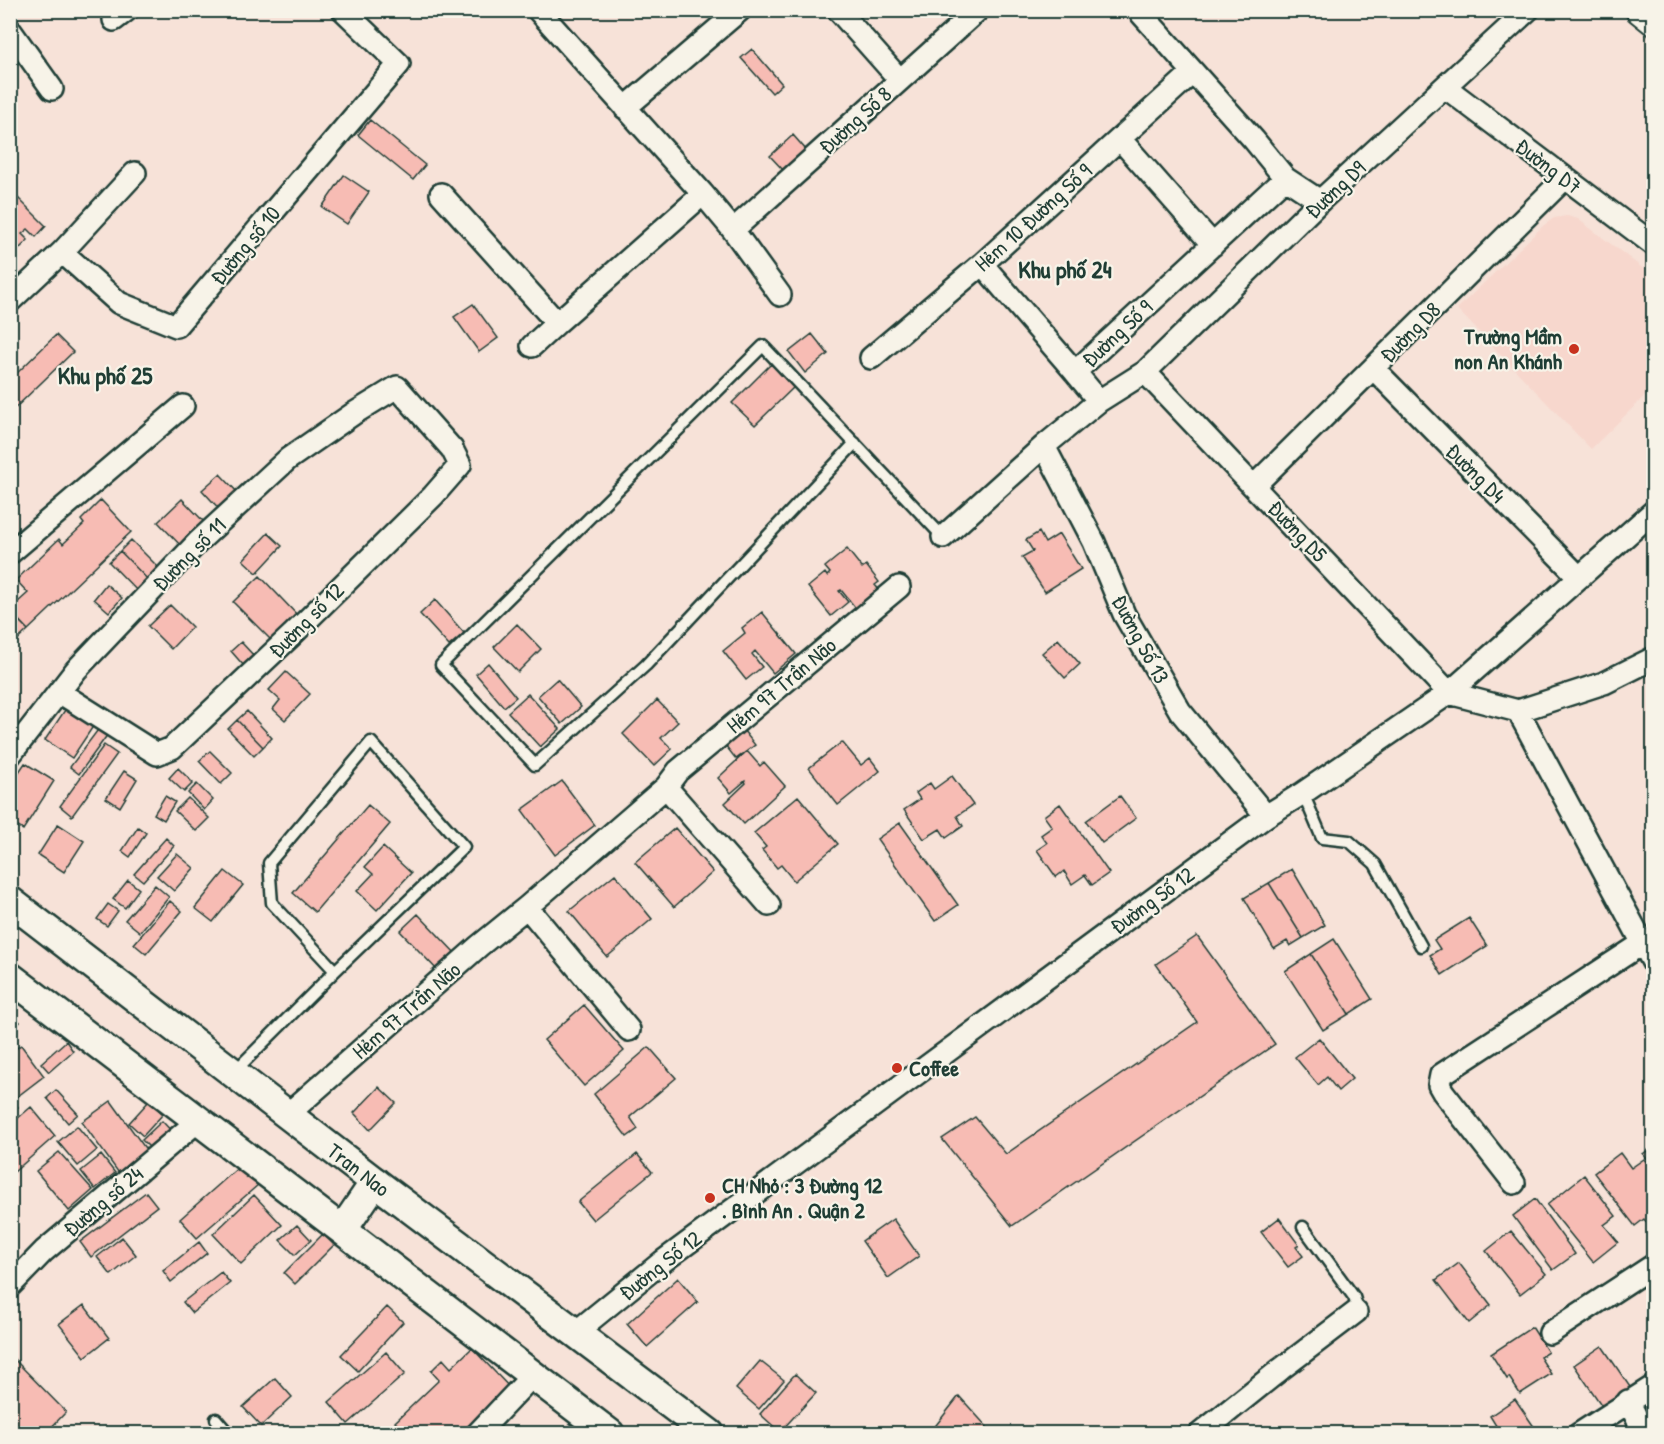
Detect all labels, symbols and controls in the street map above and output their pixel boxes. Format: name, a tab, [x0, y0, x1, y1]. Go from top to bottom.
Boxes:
street label: Đường Số 8	[812, 79, 898, 161]
street label: Đường D7	[1510, 131, 1588, 201]
street label: Đường D9	[1298, 153, 1372, 225]
street label: Hẻm 10 Đường Số 9	[968, 156, 1098, 278]
street label: Đường số 10	[203, 199, 287, 291]
district label: Khu phố 24	[1018, 253, 1112, 286]
street label: Đường Số 9	[1075, 292, 1159, 374]
street label: Đường D8	[1373, 295, 1447, 369]
place label: Trường Mầm non An Khánh	[1454, 321, 1563, 376]
marker: Trường Mầm non An Khánh	[1567, 342, 1581, 356]
district label: Khu phố 25	[58, 359, 153, 392]
street label: Đường D4	[1439, 436, 1513, 510]
street label: Đường D5	[1262, 494, 1334, 568]
street label: Đường số 11	[146, 511, 232, 597]
street label: Đường số 12	[262, 575, 351, 664]
street label: Đường Số 13	[1105, 589, 1177, 689]
street label: Hẻm 97 Trần Não	[720, 630, 842, 740]
street label: Đường Số 12	[1104, 859, 1201, 941]
street label: Hẻm 97 Trần Não	[345, 954, 467, 1066]
place label: Coffee	[909, 1053, 959, 1083]
marker: Coffee	[890, 1061, 904, 1075]
street label: Tran Nao	[321, 1136, 396, 1203]
street label: Đường số 24	[57, 1159, 149, 1243]
place label: CH Nhỏ : 3 Đường 12 . Bình An . Quận 2	[722, 1170, 883, 1225]
marker: CH Nhỏ : 3 Đường 12 . Bình An . Quận 2	[703, 1191, 717, 1205]
street label: Đường Số 12	[613, 1223, 708, 1307]

